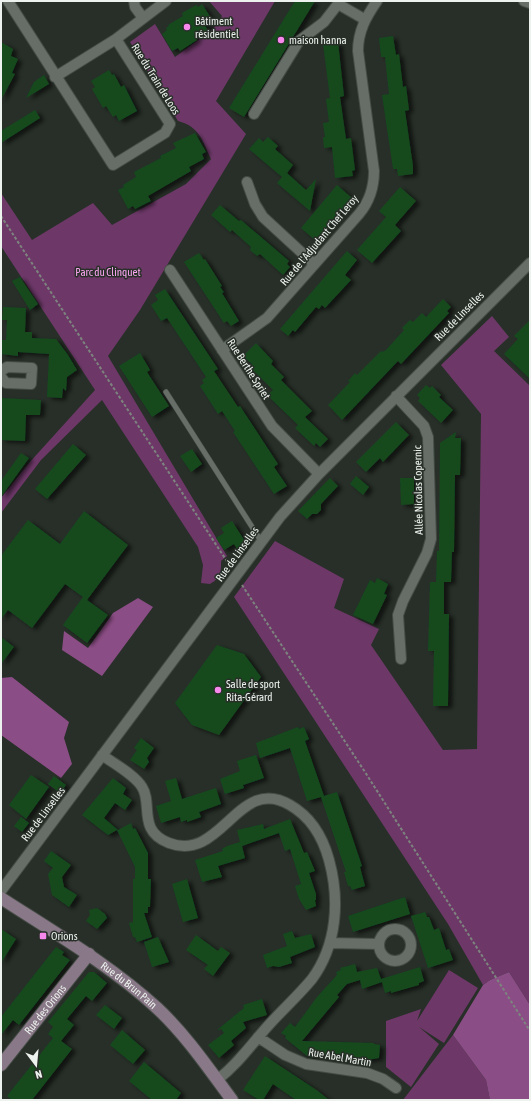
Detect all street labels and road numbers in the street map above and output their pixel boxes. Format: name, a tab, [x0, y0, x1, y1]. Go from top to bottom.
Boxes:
street label: Rue du Train de Loos	[129, 41, 183, 117]
street label: Rue de l'Adjudant Chef Leroy	[278, 192, 361, 288]
street label: Rue de Linselles	[432, 289, 486, 343]
street label: Rue Berthe Spriet	[225, 337, 273, 401]
street label: Allée Nicolas Copernic	[411, 444, 425, 535]
street label: Rue de Linselles	[213, 524, 261, 584]
street label: Rue de Linselles	[19, 784, 67, 843]
street label: Rue du Brun Pain	[99, 959, 160, 1011]
street label: Rue des Orions	[22, 982, 68, 1036]
street label: Rue Abel Martin	[307, 1046, 373, 1068]

